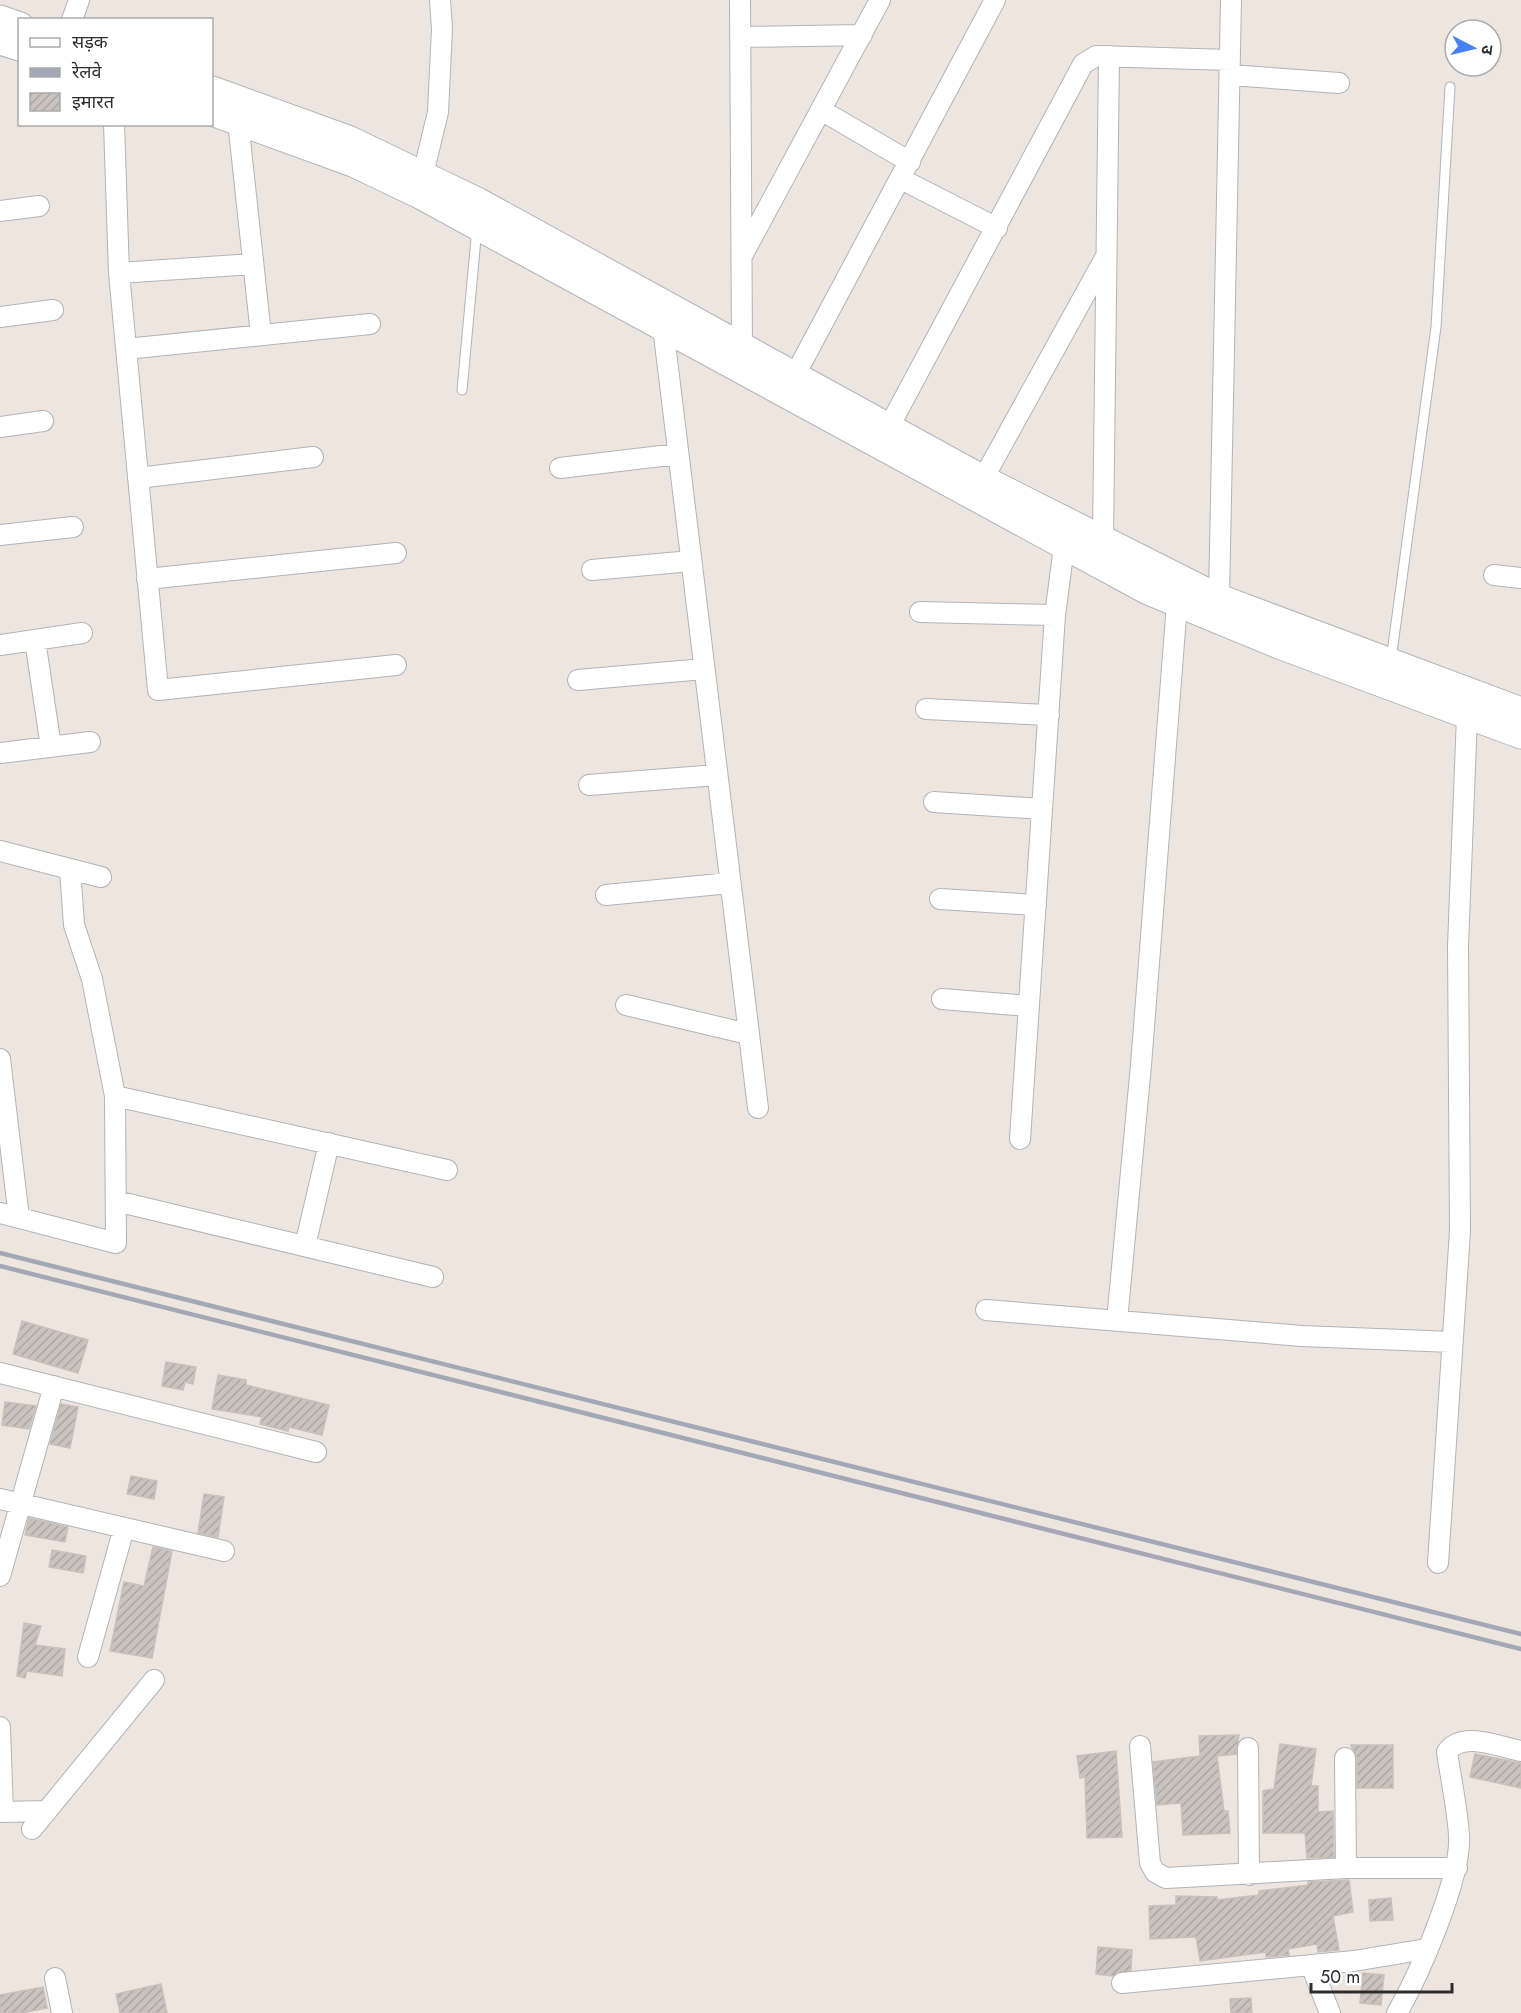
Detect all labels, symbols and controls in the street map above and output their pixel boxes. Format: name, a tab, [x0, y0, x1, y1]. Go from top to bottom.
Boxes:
legend	[18, 18, 213, 126]
north arrow	[1443, 18, 1503, 78]
text: सड़क	[72, 29, 109, 55]
text: उ	[1475, 44, 1499, 56]
text: रेलवे	[71, 59, 103, 85]
text: इमारत	[72, 89, 115, 115]
scale bar	[1311, 1956, 1452, 1994]
text: 50 m	[1320, 1964, 1360, 1990]

